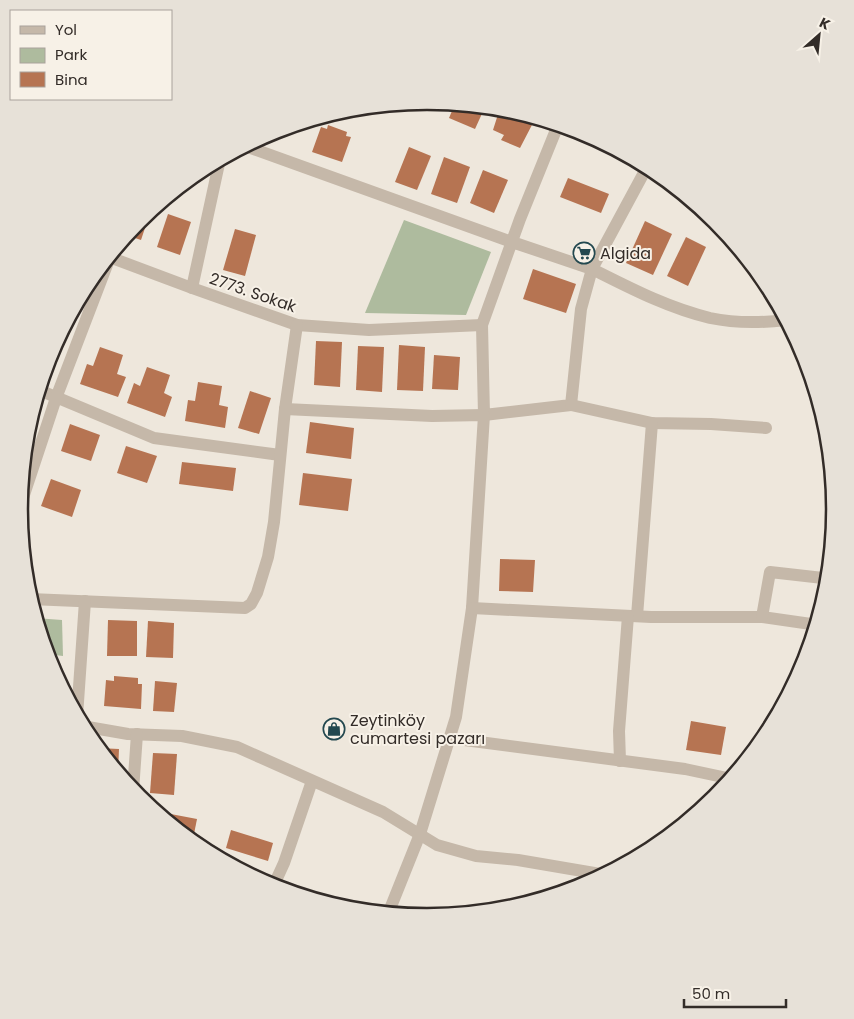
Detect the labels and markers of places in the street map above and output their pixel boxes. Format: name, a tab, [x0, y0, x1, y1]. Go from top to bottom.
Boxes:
supermarket icon: Algida	[572, 241, 596, 265]
place label: Algida	[600, 242, 651, 265]
place label: Zeytinköy cumartesi pazarı	[350, 709, 485, 750]
shop icon: Zeytinköy cumartesi pazarı	[322, 717, 346, 741]

